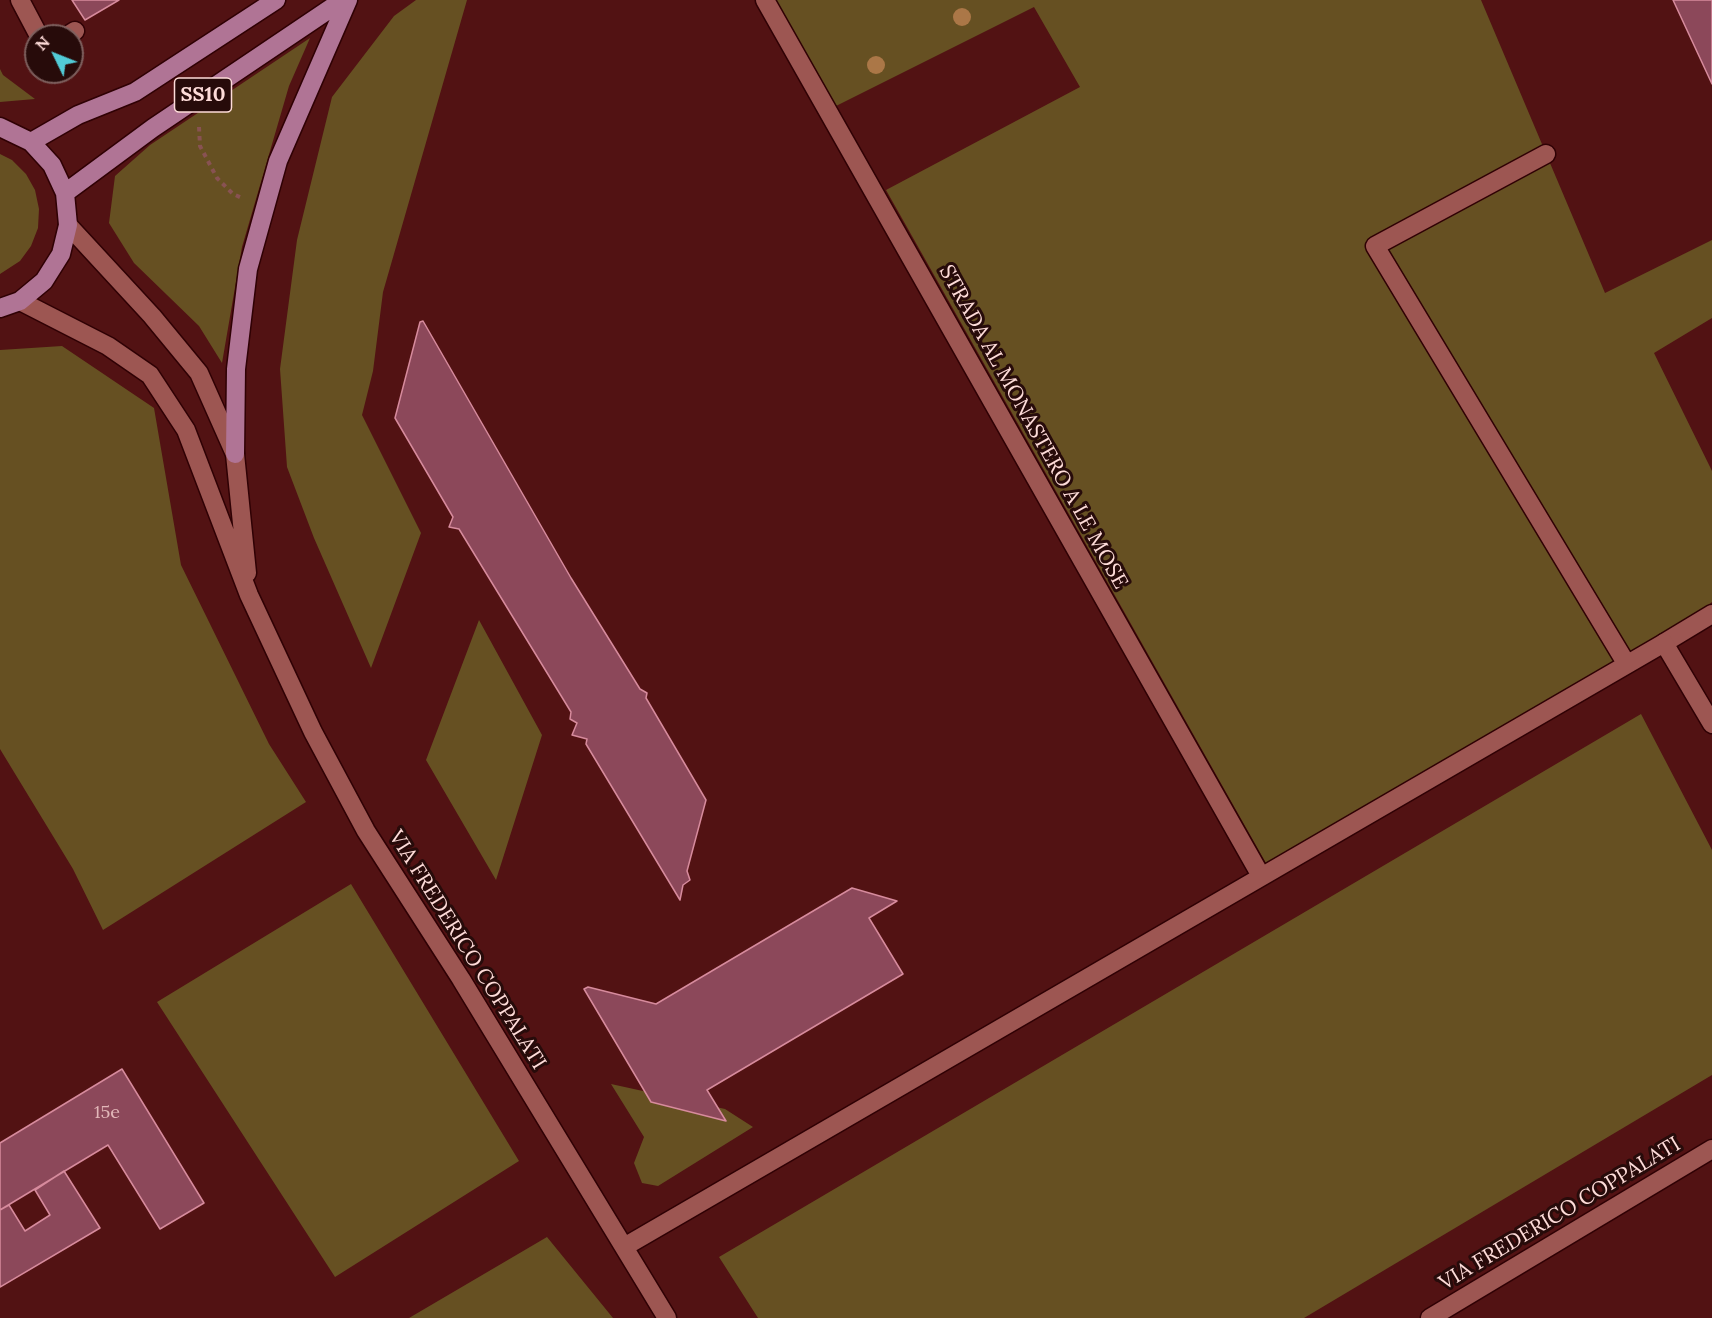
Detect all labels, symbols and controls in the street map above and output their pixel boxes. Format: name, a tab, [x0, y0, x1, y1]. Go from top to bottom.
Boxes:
north arrow	[24, 24, 84, 84]
text: N	[31, 32, 54, 54]
road number: SS10	[174, 78, 232, 112]
street label: STRADA AL MONASTERO A LE MOSE	[933, 261, 1133, 593]
street label: VIA FREDERICO COPPALATI	[383, 826, 551, 1074]
house number: 15e	[94, 1102, 120, 1124]
street label: VIA FREDERICO COPPALATI	[1435, 1132, 1685, 1296]

